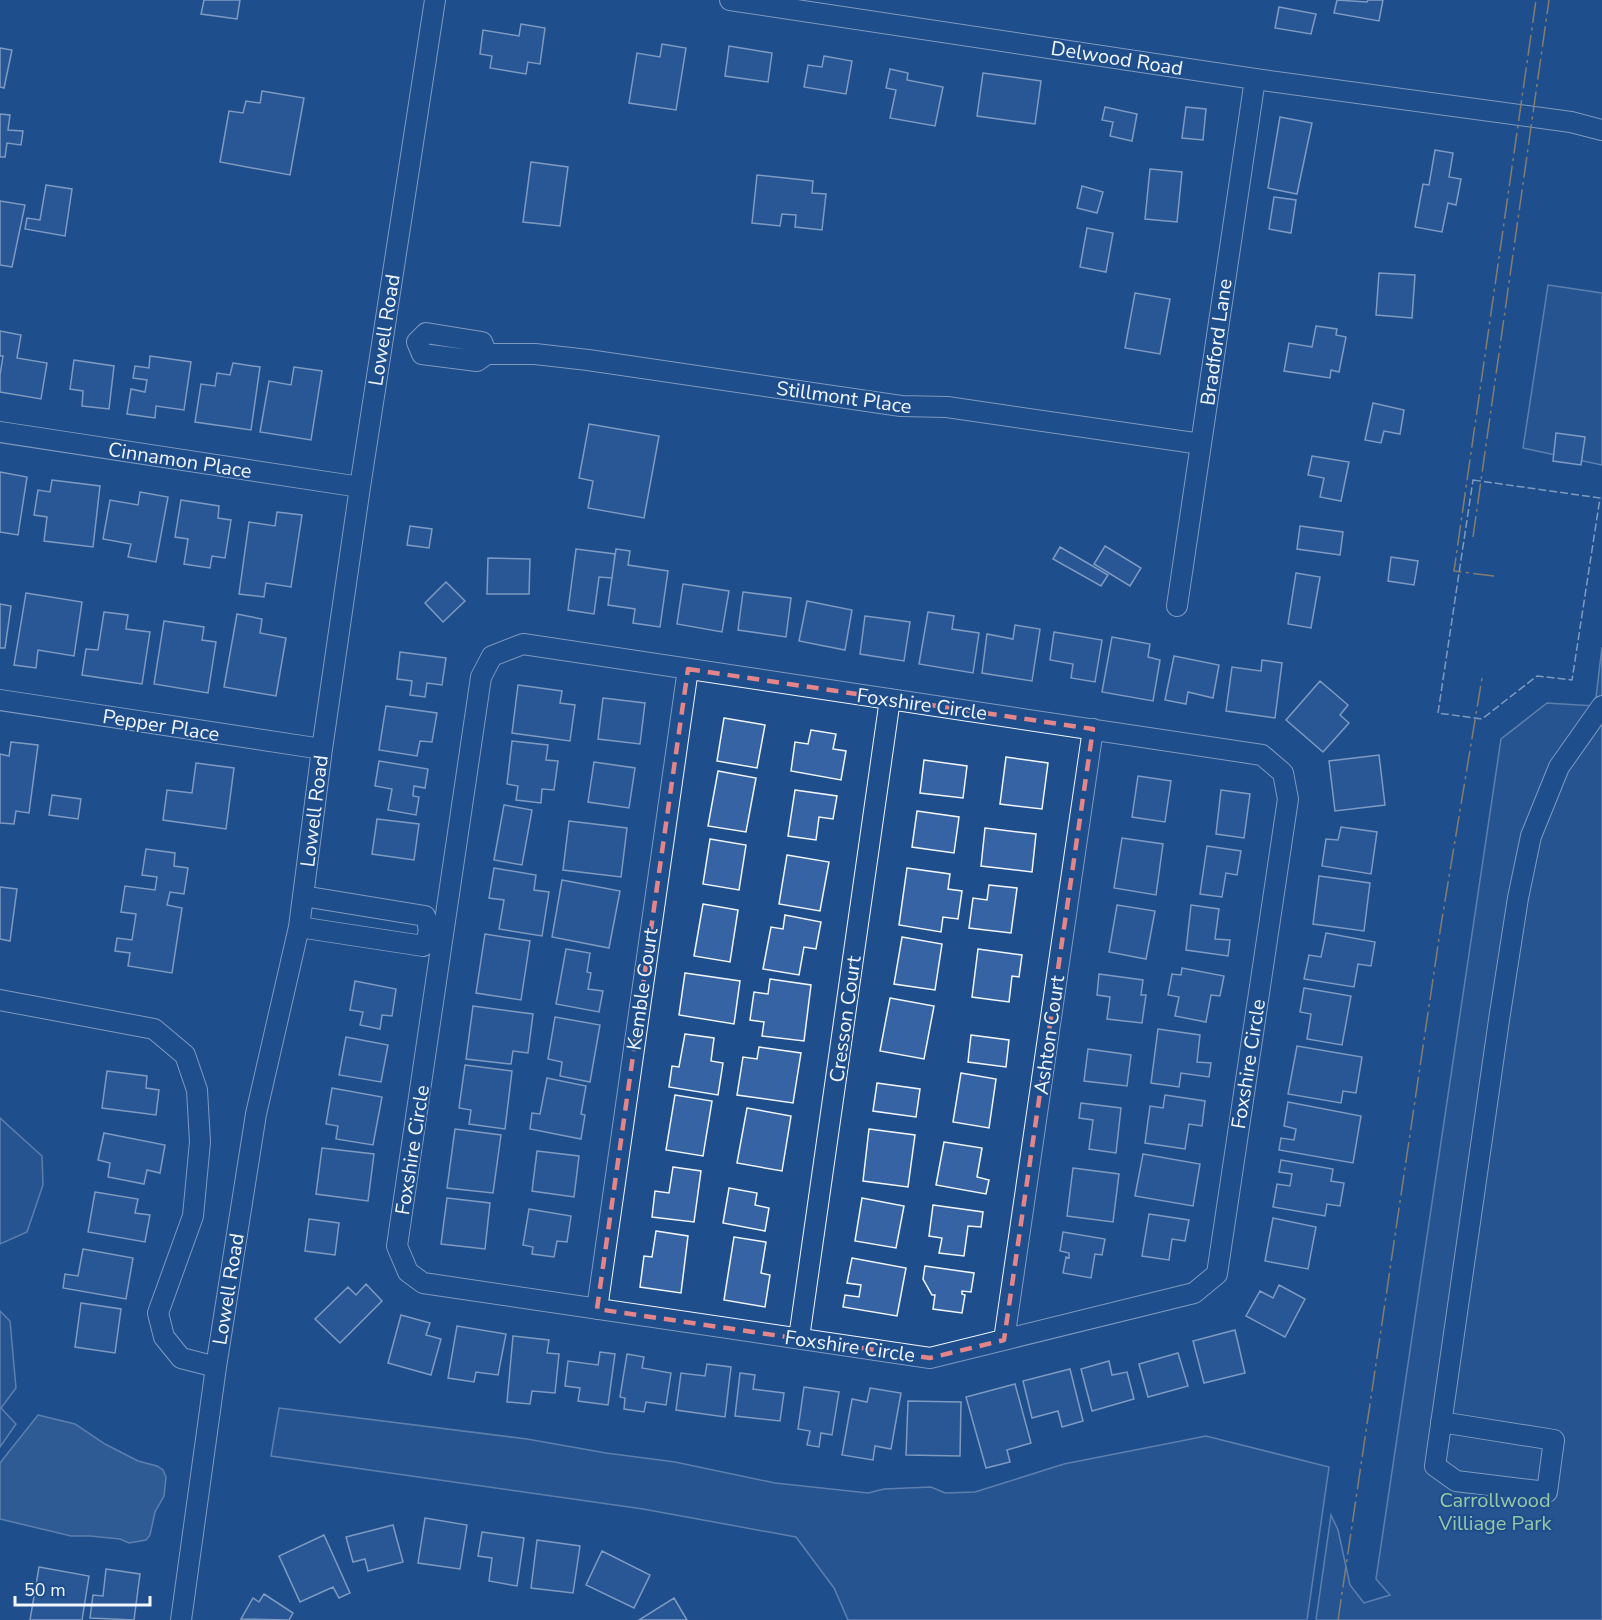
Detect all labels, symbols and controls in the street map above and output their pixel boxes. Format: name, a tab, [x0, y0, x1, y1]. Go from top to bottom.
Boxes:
street label: Delwood Road	[1049, 35, 1185, 82]
street label: Lowell Road	[362, 272, 407, 388]
street label: Bradford Lane	[1194, 277, 1239, 407]
street label: Stillmont Place	[775, 375, 913, 420]
street label: Cinnamon Place	[106, 436, 254, 485]
street label: Foxshire Circle	[855, 682, 989, 727]
street label: Pepper Place	[101, 703, 221, 748]
street label: Lowell Road	[294, 754, 335, 869]
street label: Kemble Court	[621, 925, 665, 1052]
street label: Cresson Court	[823, 953, 868, 1084]
street label: Ashton Court	[1028, 973, 1071, 1096]
street label: Foxshire Circle	[1225, 997, 1272, 1131]
street label: Foxshire Circle	[389, 1083, 436, 1217]
street label: Lowell Road	[206, 1231, 251, 1347]
street label: Foxshire Circle	[783, 1324, 917, 1369]
park label: Carrollwood Villiage Park	[1438, 1487, 1552, 1537]
scale bar	[15, 1569, 150, 1607]
text: 50 m	[24, 1578, 66, 1602]

